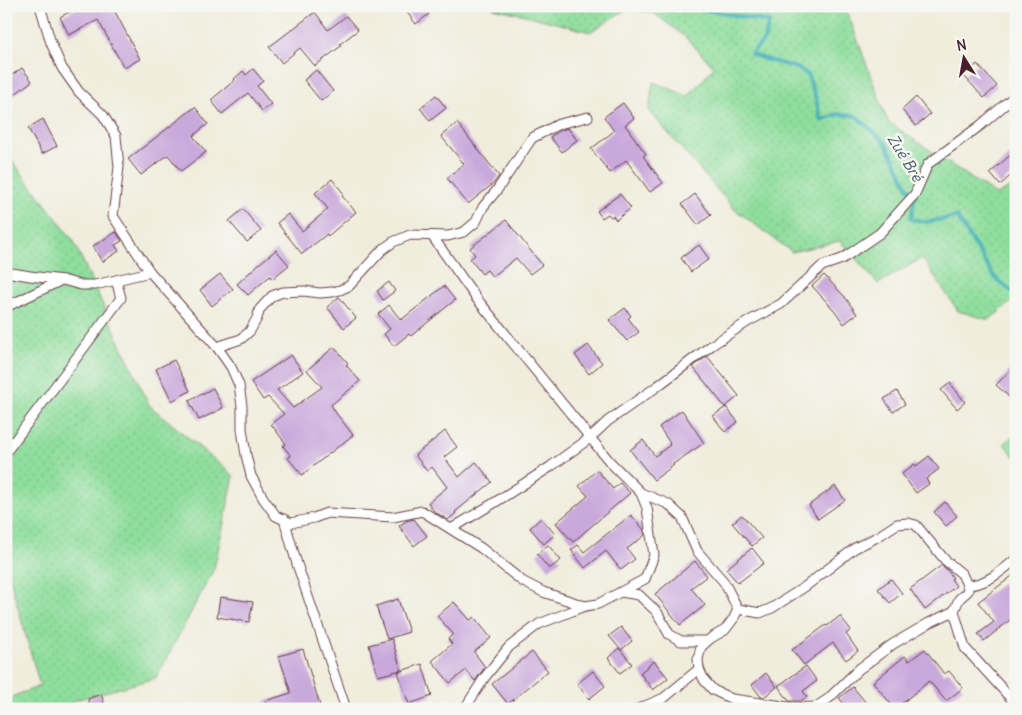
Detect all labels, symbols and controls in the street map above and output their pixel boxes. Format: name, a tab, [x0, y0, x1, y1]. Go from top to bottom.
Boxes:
north arrow	[940, 32, 990, 82]
text: N	[955, 35, 968, 55]
water label: Zué Bré	[884, 131, 928, 186]

